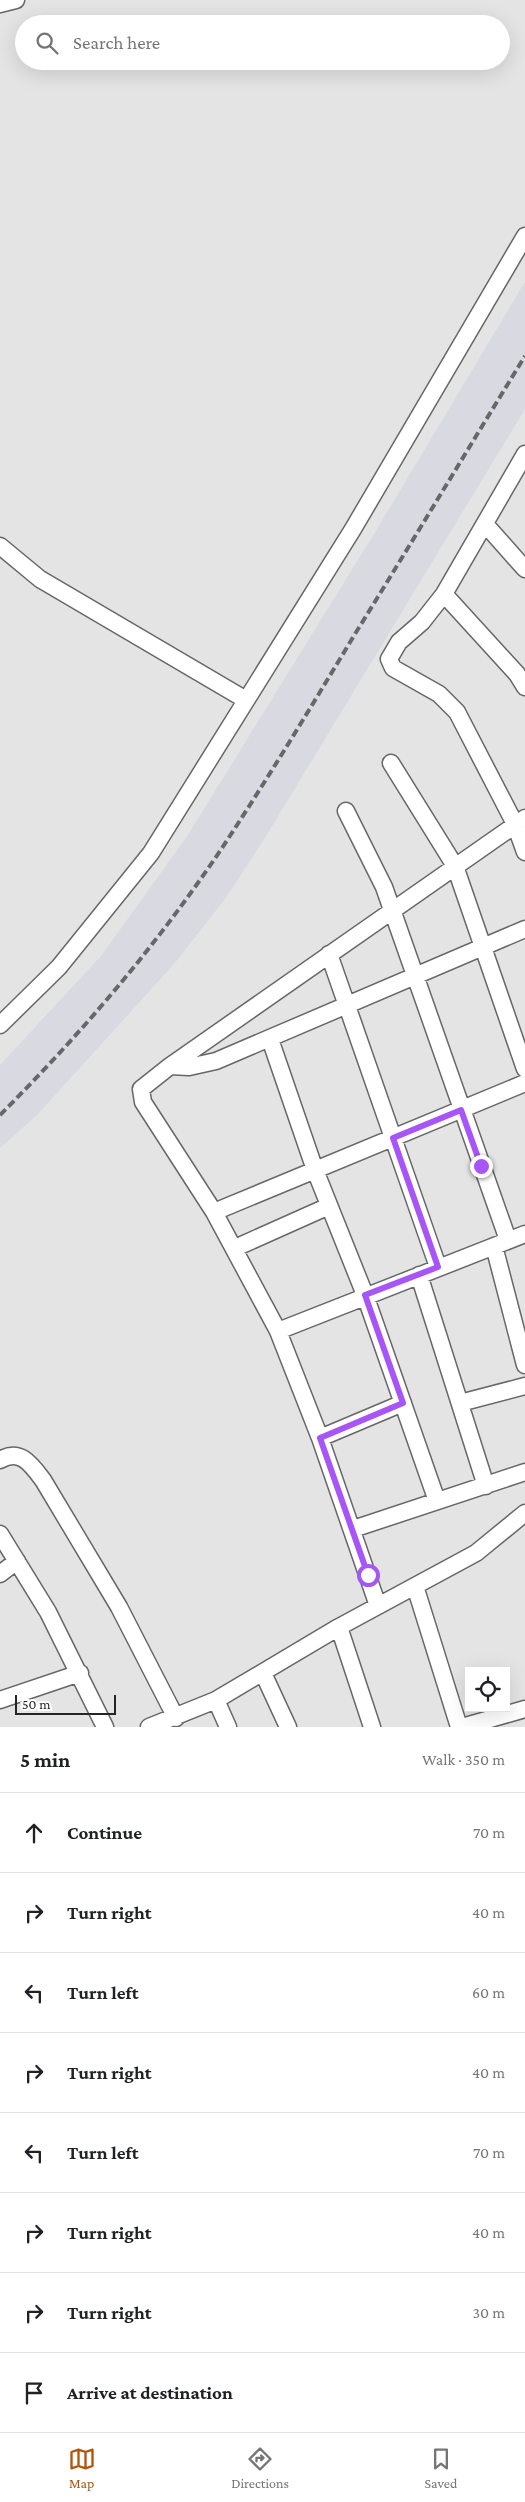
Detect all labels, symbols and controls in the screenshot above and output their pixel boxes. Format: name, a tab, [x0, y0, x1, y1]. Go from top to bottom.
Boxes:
search box	[15, 15, 510, 70]
icon: search	[33, 29, 61, 57]
text: Search here	[73, 32, 160, 53]
route end	[470, 1155, 493, 1178]
route start	[357, 1564, 380, 1587]
map controls	[465, 1667, 510, 1712]
button: locate	[465, 1667, 510, 1712]
scale bar	[15, 1692, 116, 1715]
text: 50 m	[22, 1696, 50, 1712]
text: 5 min	[20, 1748, 70, 1772]
text: Walk · 350 m	[422, 1751, 505, 1768]
icon: ahead	[20, 1819, 48, 1847]
text: Continue	[67, 1822, 142, 1843]
text: 70 m	[473, 1824, 505, 1841]
icon: right	[20, 1899, 48, 1927]
text: Turn right	[67, 1902, 152, 1923]
text: 40 m	[472, 1904, 505, 1921]
icon: left	[20, 1979, 48, 2007]
text: Turn left	[67, 1982, 139, 2003]
text: 60 m	[472, 1984, 505, 2001]
icon: right	[20, 2059, 48, 2087]
text: Turn right	[67, 2062, 152, 2083]
text: 40 m	[472, 2064, 505, 2081]
icon: left	[20, 2139, 48, 2167]
text: Turn left	[67, 2142, 139, 2163]
text: 70 m	[473, 2144, 505, 2161]
icon: right	[20, 2219, 48, 2247]
text: Turn right	[67, 2222, 152, 2243]
text: 40 m	[472, 2224, 505, 2241]
icon: right	[20, 2299, 48, 2327]
text: Turn right	[67, 2302, 152, 2323]
text: 30 m	[473, 2304, 505, 2321]
icon: arrive	[20, 2379, 48, 2407]
text: Arrive at destination	[67, 2382, 233, 2403]
tab: Map	[68, 2445, 96, 2491]
tab: Directions	[231, 2445, 289, 2491]
tab: Saved	[424, 2445, 457, 2491]

